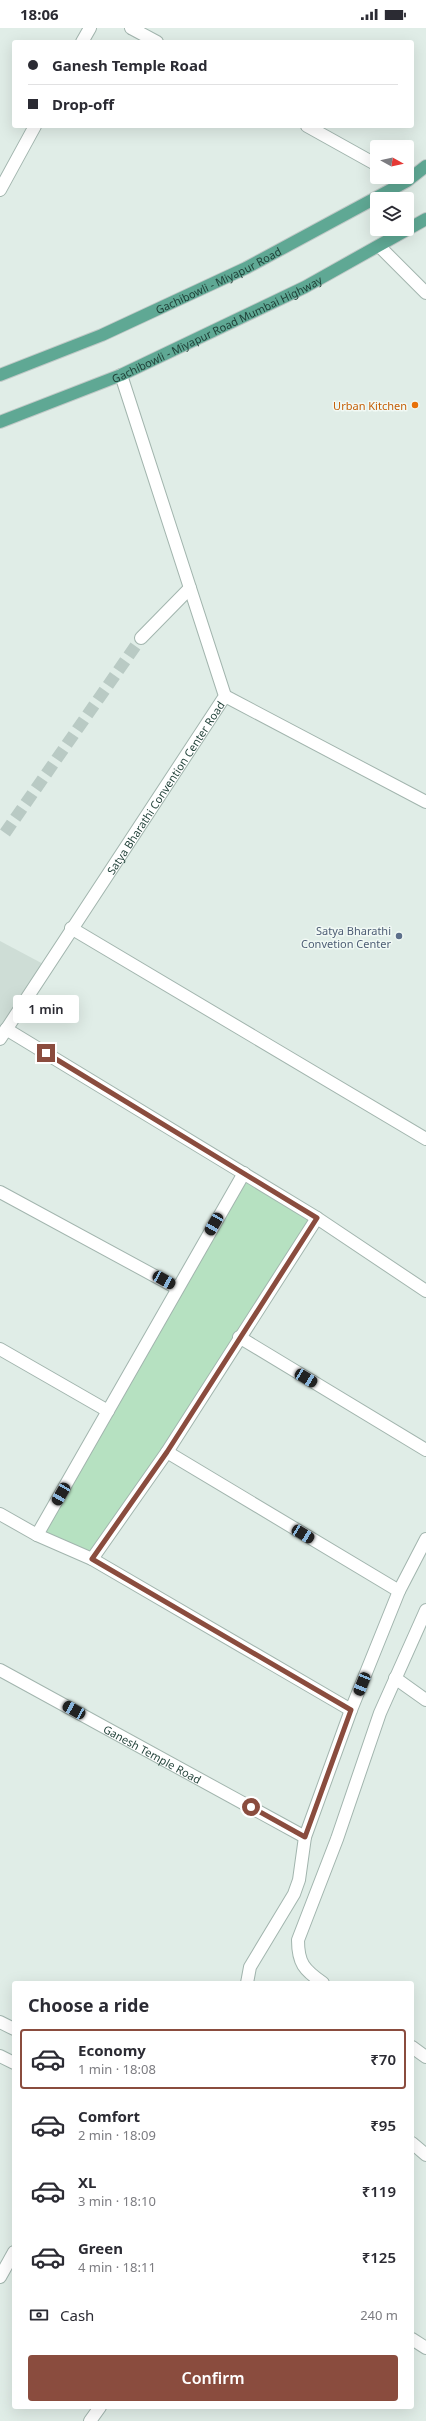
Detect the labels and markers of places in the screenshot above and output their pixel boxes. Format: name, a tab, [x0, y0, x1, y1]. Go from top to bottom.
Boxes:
place label: Urban Kitchen	[333, 398, 407, 413]
marker: Urban Kitchen	[410, 400, 420, 410]
place label: Satya Bharathi Convetion Center	[301, 923, 391, 951]
marker: Satya Bharathi Convetion Center	[394, 931, 404, 941]

